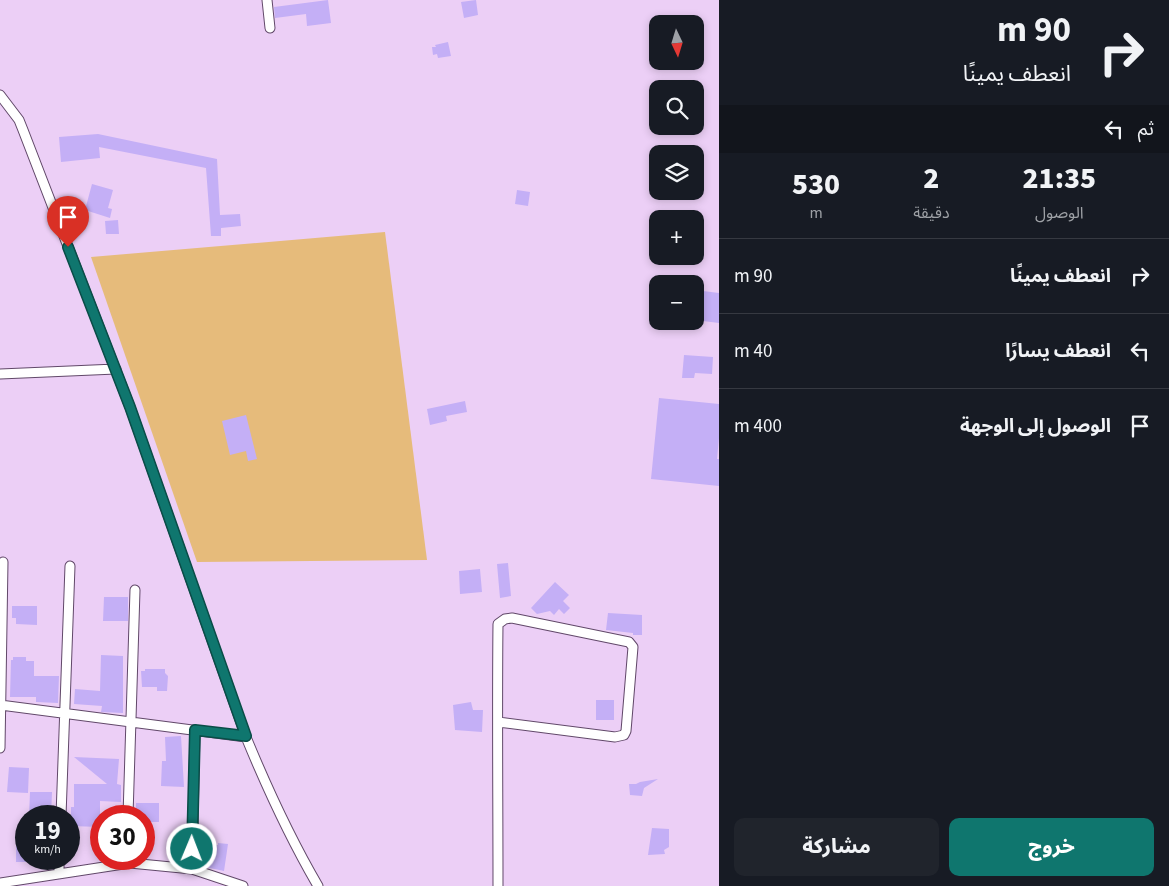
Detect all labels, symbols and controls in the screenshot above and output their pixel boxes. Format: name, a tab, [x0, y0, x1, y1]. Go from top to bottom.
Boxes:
text: 90 m	[997, 5, 1071, 55]
north arrow	[649, 15, 704, 70]
map controls	[649, 15, 704, 330]
icon: right	[1089, 20, 1154, 85]
text: انعطف يمينًا	[963, 58, 1071, 90]
button: search	[649, 80, 704, 135]
icon: left	[1100, 115, 1128, 143]
text: ثم	[1138, 116, 1154, 143]
button: layers	[649, 145, 704, 200]
text: 2	[923, 157, 939, 200]
text: 21:35	[1023, 157, 1096, 200]
text: 530	[792, 163, 840, 206]
pin	[47, 196, 89, 247]
text: m	[809, 202, 823, 224]
text: دقيقة	[913, 202, 950, 224]
text: الوصول	[1035, 202, 1084, 224]
icon: arrive	[54, 203, 82, 231]
button: +	[649, 210, 704, 265]
icon: right	[1126, 262, 1154, 290]
text: 90 m	[734, 263, 772, 290]
text: انعطف يمينًا	[1010, 263, 1111, 290]
button: −	[649, 275, 704, 330]
icon: left	[1126, 337, 1154, 365]
text: 40 m	[734, 338, 772, 365]
text: انعطف يسارًا	[1005, 338, 1111, 365]
icon: arrive	[1126, 412, 1154, 440]
text: 400 m	[734, 413, 782, 440]
text: الوصول إلى الوجهة	[960, 413, 1111, 440]
speed limit sign: 30	[90, 805, 155, 870]
text: 19	[34, 813, 61, 849]
button: مشاركة	[734, 818, 939, 876]
button: خروج	[949, 818, 1154, 876]
position arrow	[165, 822, 217, 874]
text: km/h	[34, 841, 61, 858]

